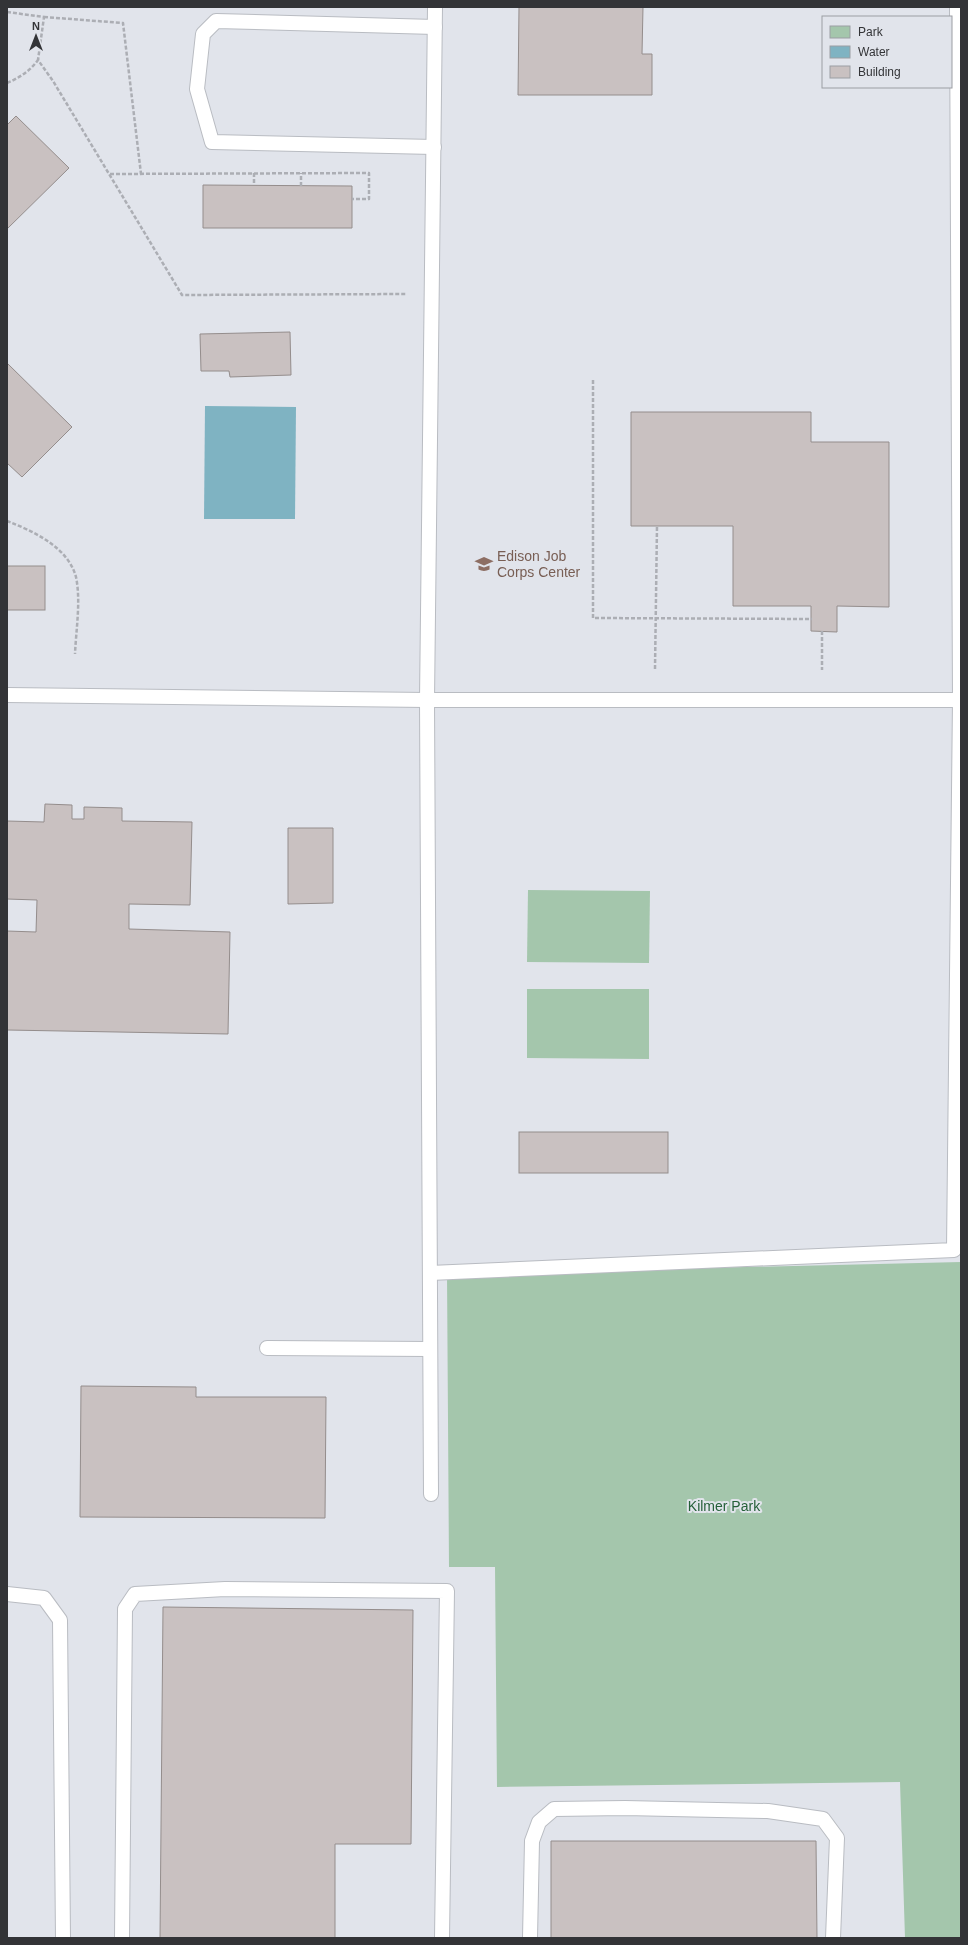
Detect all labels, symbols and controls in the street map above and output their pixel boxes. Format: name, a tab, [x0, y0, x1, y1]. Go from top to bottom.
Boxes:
north arrow	[16, 16, 56, 56]
legend	[822, 16, 952, 88]
text: N	[32, 20, 40, 32]
text: Park	[858, 25, 884, 39]
text: Water	[858, 45, 890, 59]
text: Building	[858, 65, 901, 79]
place label: Edison Job Corps Center	[497, 548, 581, 580]
school or university icon: Edison Job Corps Center	[474, 554, 494, 574]
park label: Kilmer Park	[688, 1498, 761, 1514]

